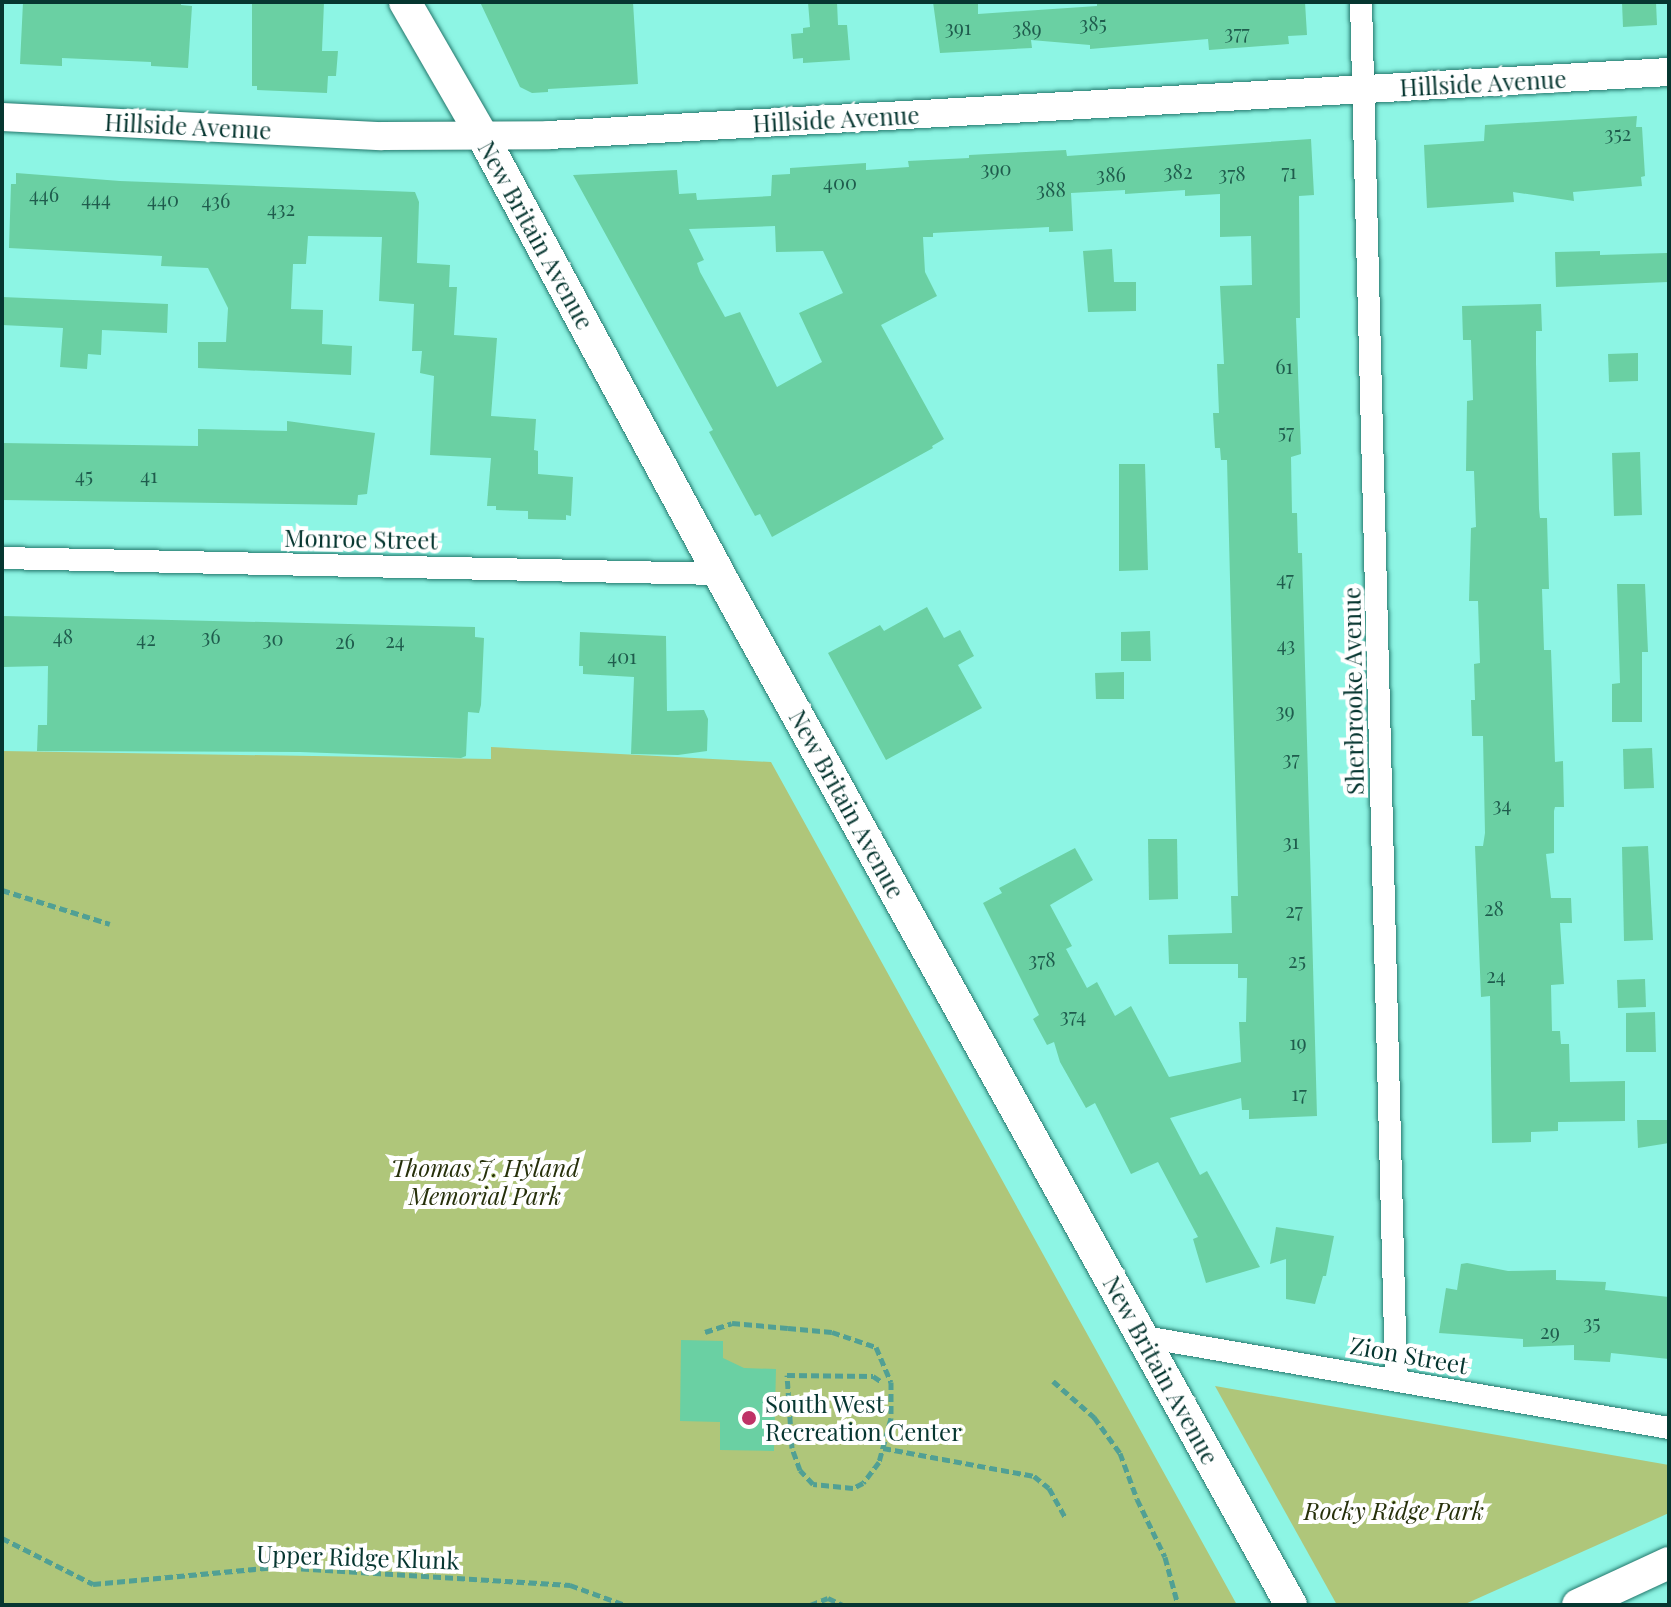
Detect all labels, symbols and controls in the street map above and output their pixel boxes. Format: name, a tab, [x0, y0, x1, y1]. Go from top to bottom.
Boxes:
house number: 385	[1079, 10, 1107, 34]
house number: 391	[945, 14, 971, 38]
house number: 389	[1012, 15, 1042, 39]
house number: 377	[1224, 19, 1250, 43]
street label: Hillside Avenue	[1398, 64, 1568, 102]
street label: Hillside Avenue	[751, 100, 921, 138]
street label: Hillside Avenue	[103, 107, 273, 145]
house number: 352	[1605, 120, 1631, 144]
street label: New Britain Avenue	[472, 135, 600, 335]
house number: 390	[980, 155, 1012, 179]
house number: 382	[1164, 158, 1192, 182]
house number: 71	[1281, 158, 1297, 182]
house number: 378	[1218, 160, 1246, 184]
house number: 386	[1096, 161, 1126, 185]
house number: 400	[823, 169, 857, 193]
house number: 388	[1036, 176, 1066, 200]
house number: 446	[29, 181, 59, 205]
house number: 444	[81, 185, 111, 209]
house number: 440	[147, 186, 179, 210]
house number: 436	[202, 187, 230, 211]
house number: 432	[267, 195, 295, 219]
house number: 61	[1275, 353, 1293, 377]
house number: 57	[1278, 418, 1294, 442]
house number: 45	[75, 462, 93, 486]
house number: 41	[140, 462, 158, 486]
street label: Monroe Street	[284, 523, 438, 555]
house number: 47	[1276, 565, 1294, 589]
street label: Sherbrooke Avenue	[1337, 586, 1369, 796]
house number: 48	[53, 623, 73, 647]
house number: 36	[201, 623, 221, 647]
house number: 42	[136, 625, 156, 649]
house number: 30	[262, 625, 284, 649]
house number: 24	[385, 627, 405, 651]
house number: 26	[335, 628, 355, 652]
house number: 43	[1277, 631, 1295, 655]
house number: 401	[607, 643, 637, 667]
house number: 39	[1275, 697, 1295, 721]
street label: New Britain Avenue	[783, 704, 911, 904]
house number: 37	[1282, 745, 1300, 769]
house number: 34	[1493, 791, 1511, 815]
house number: 31	[1283, 828, 1299, 852]
house number: 28	[1484, 895, 1504, 919]
house number: 27	[1285, 897, 1303, 921]
house number: 378	[1028, 946, 1056, 970]
house number: 25	[1288, 947, 1306, 971]
house number: 24	[1486, 962, 1506, 986]
house number: 374	[1060, 1002, 1086, 1026]
house number: 19	[1289, 1029, 1307, 1053]
house number: 17	[1291, 1080, 1307, 1104]
park label: Thomas J. Hyland Memorial Park	[391, 1154, 579, 1210]
street label: New Britain Avenue	[1097, 1270, 1225, 1470]
house number: 35	[1583, 1309, 1601, 1333]
house number: 29	[1540, 1318, 1560, 1342]
street label: Zion Street	[1348, 1330, 1470, 1380]
place label: South West Recreation Center	[765, 1390, 962, 1446]
marker: South West Recreation Center	[740, 1409, 758, 1427]
park label: Rocky Ridge Park	[1304, 1497, 1484, 1525]
street label: Upper Ridge Klunk	[256, 1539, 460, 1575]

